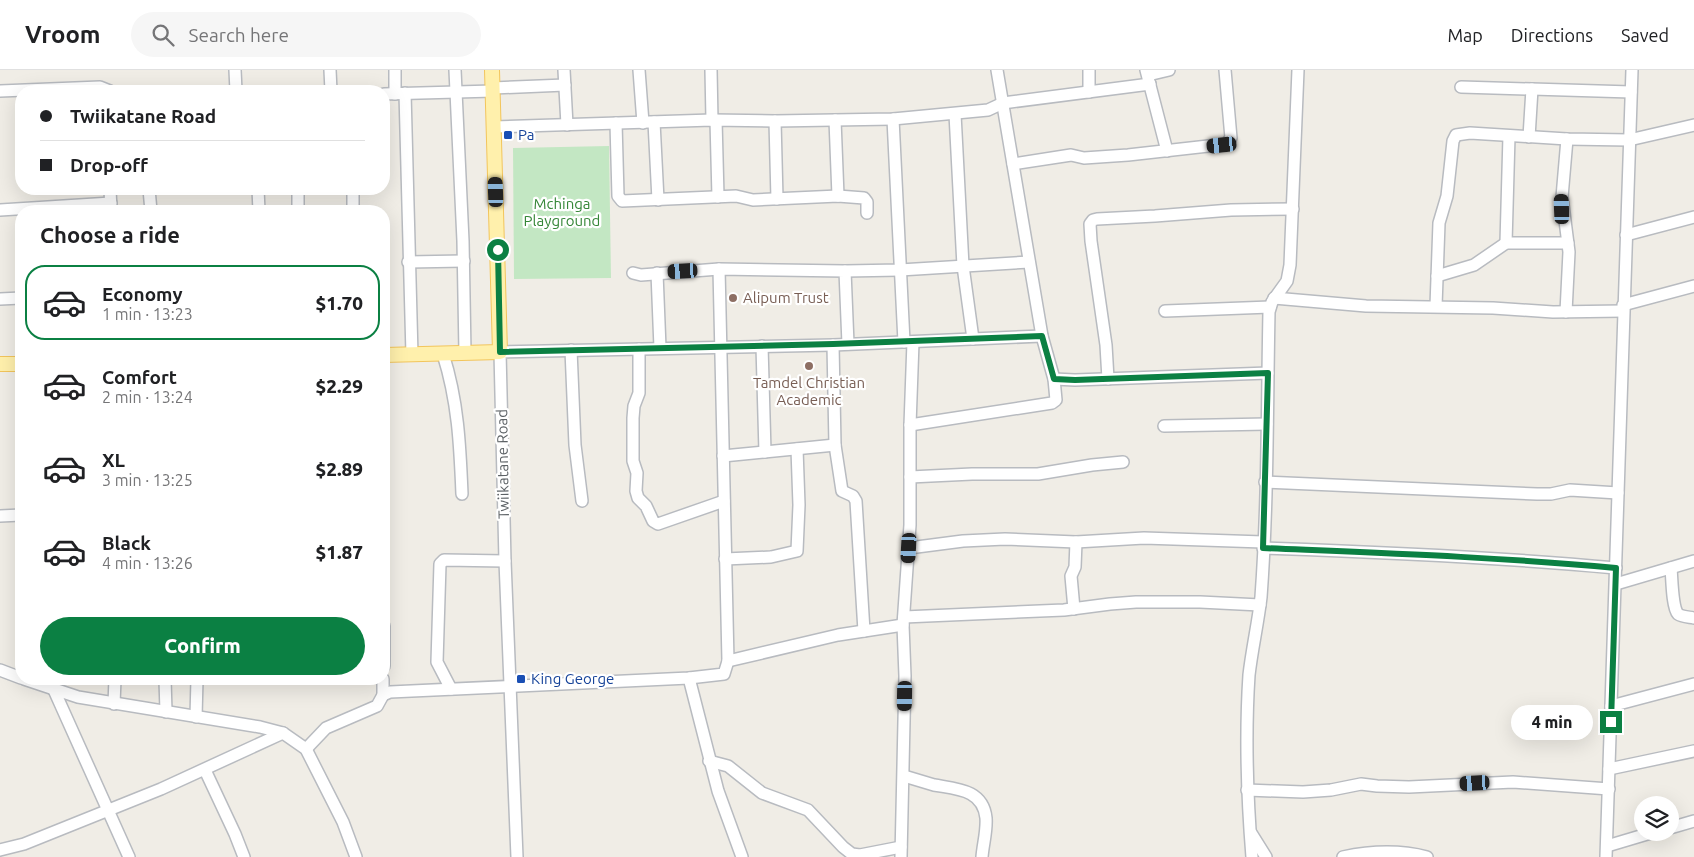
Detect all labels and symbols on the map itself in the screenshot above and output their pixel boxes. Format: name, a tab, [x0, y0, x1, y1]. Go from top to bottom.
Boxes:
place label: Pa	[518, 126, 535, 143]
marker: Pa	[502, 129, 514, 141]
car	[1206, 136, 1237, 154]
car	[487, 177, 504, 207]
car	[1553, 194, 1570, 224]
park label: Mchinga Playground	[524, 195, 600, 229]
route start	[487, 239, 509, 261]
car	[667, 263, 698, 279]
place label: Alipum Trust	[743, 289, 829, 306]
marker: Alipum Trust	[727, 292, 739, 304]
marker: Tamdel Christian Academic	[803, 360, 815, 372]
place label: Tamdel Christian Academic	[753, 374, 865, 408]
street label: Twiikatane Road	[493, 409, 512, 519]
car	[900, 533, 917, 563]
place label: King George	[531, 670, 614, 687]
marker: King George	[515, 673, 527, 685]
car	[897, 681, 912, 711]
callout: 4 min	[1511, 704, 1594, 740]
route end	[1600, 711, 1622, 733]
car	[1459, 775, 1490, 791]

